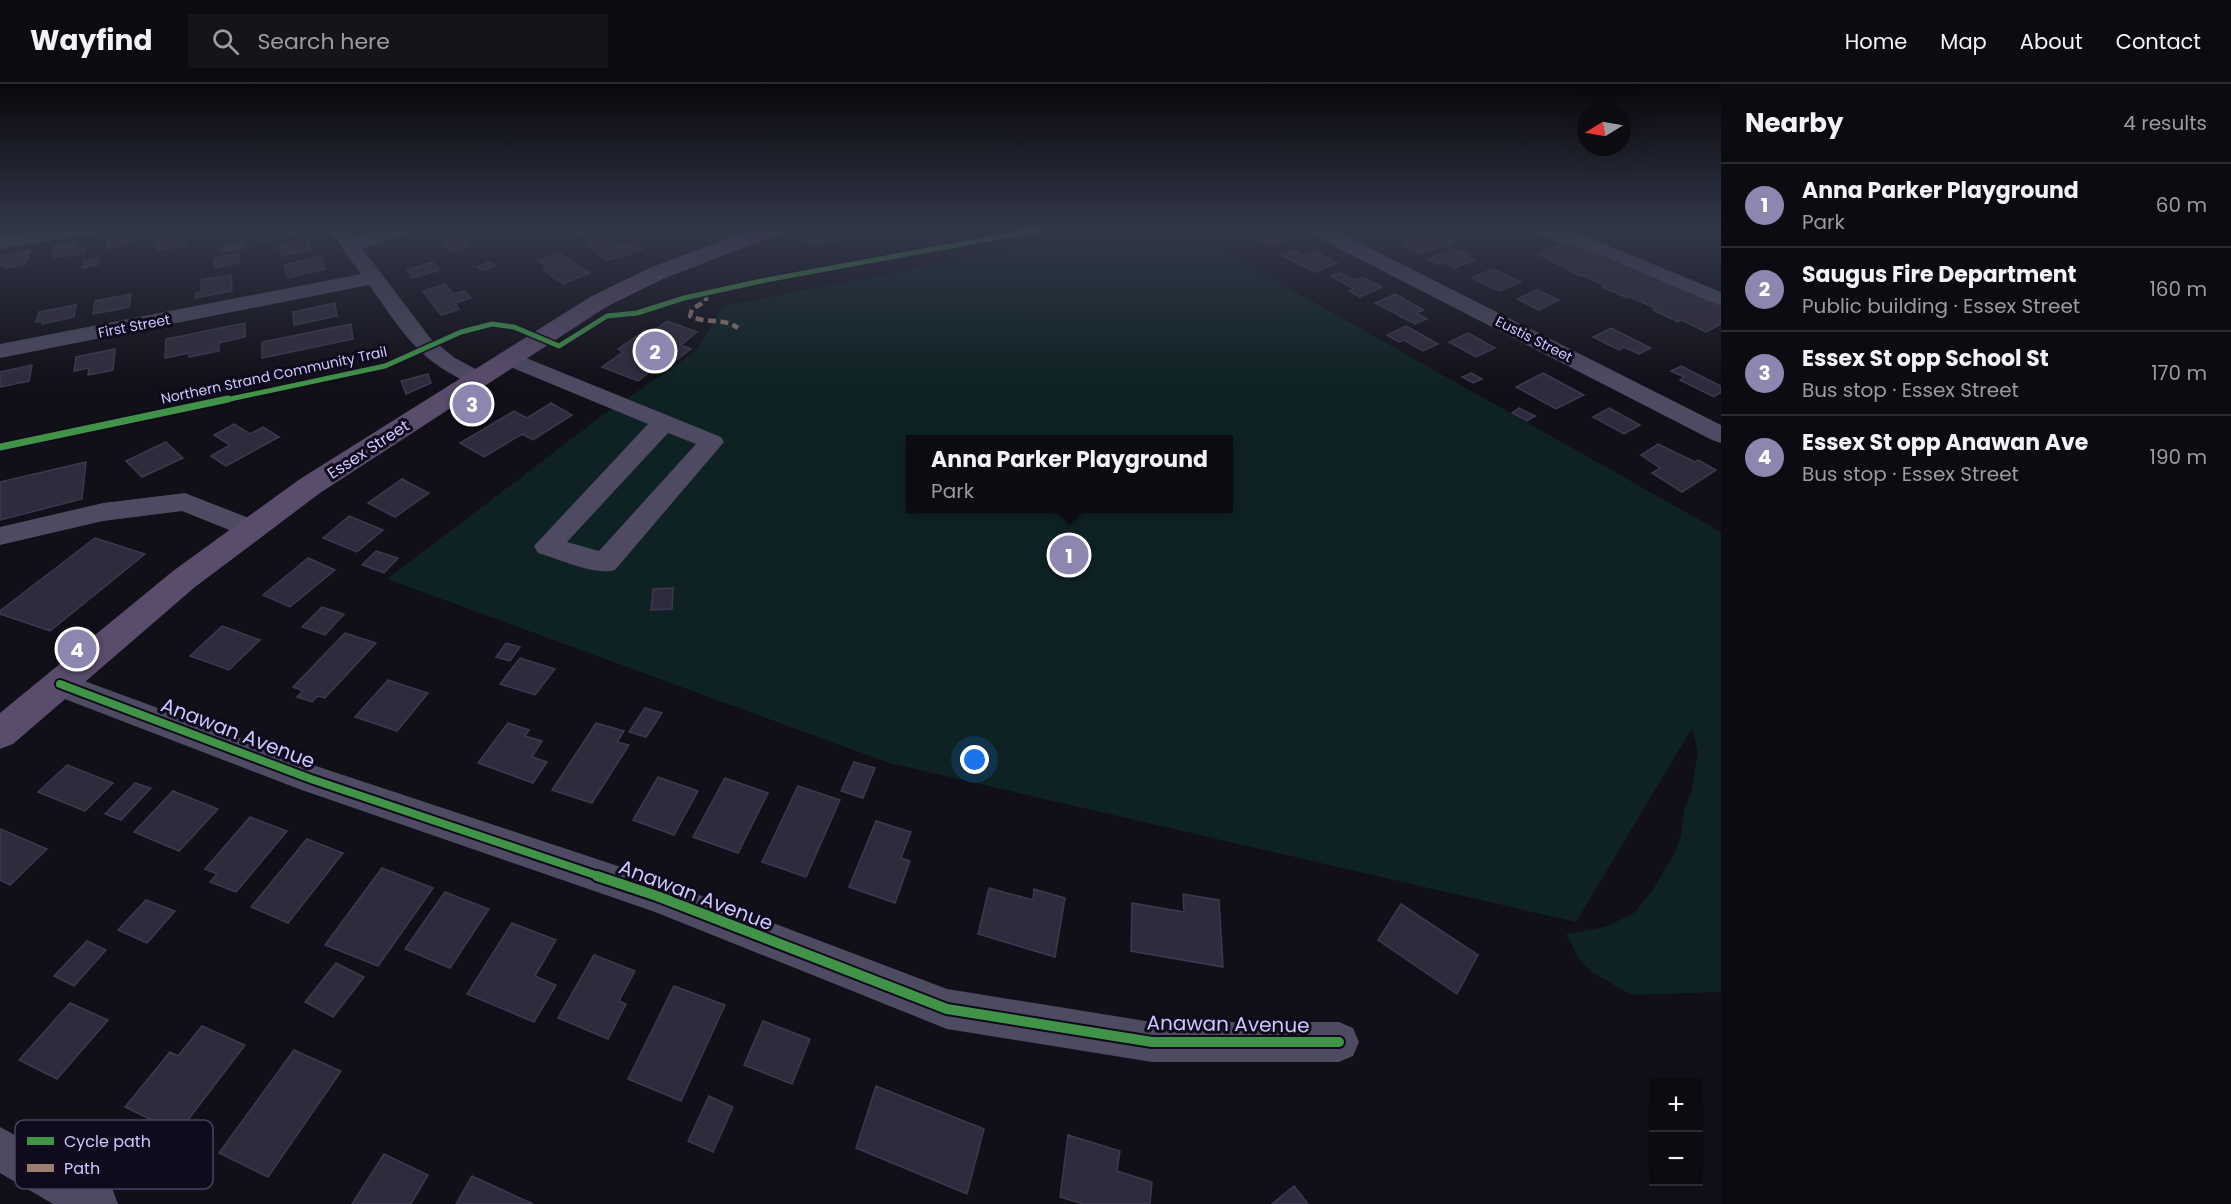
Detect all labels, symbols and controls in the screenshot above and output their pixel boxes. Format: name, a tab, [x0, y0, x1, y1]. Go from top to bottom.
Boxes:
search box	[188, 14, 608, 68]
text: Wayfind	[30, 21, 152, 60]
icon: search	[209, 25, 242, 58]
text: Search here	[257, 26, 390, 57]
text: Home	[1845, 27, 1907, 56]
text: Map	[1940, 27, 1987, 56]
text: About	[2020, 27, 2083, 56]
text: Contact	[2116, 27, 2201, 56]
north arrow	[1577, 102, 1631, 156]
text: Nearby	[1745, 105, 1843, 141]
text: 4 results	[2123, 109, 2207, 137]
text: Anna Parker Playground	[1802, 175, 2079, 206]
text: 1	[1761, 191, 1768, 219]
text: 60 m	[2156, 191, 2207, 219]
text: Park	[1802, 208, 1845, 236]
text: Saugus Fire Department	[1802, 259, 2077, 290]
text: 2	[1759, 275, 1770, 303]
text: 160 m	[2149, 275, 2207, 303]
text: Public building · Essex Street	[1802, 292, 2080, 320]
street label: First Street	[96, 309, 172, 343]
street label: Eustis Street	[1492, 311, 1576, 367]
pin: 2	[636, 328, 674, 374]
street label: Northern Strand Community Trail	[159, 341, 389, 409]
text: Essex St opp School St	[1802, 343, 2049, 374]
text: 3	[1758, 359, 1771, 387]
text: 170 m	[2151, 359, 2207, 387]
text: Bus stop · Essex Street	[1802, 376, 2019, 404]
pin: 3	[452, 382, 492, 426]
street label: Essex Street	[323, 414, 414, 485]
text: Essex St opp Anawan Ave	[1802, 427, 2088, 458]
popup	[906, 435, 1233, 513]
text: 4	[1758, 443, 1771, 471]
text: 190 m	[2150, 443, 2207, 471]
text: Anna Parker Playground	[931, 444, 1208, 475]
text: Bus stop · Essex Street	[1802, 460, 2019, 488]
text: Park	[931, 477, 974, 505]
pin: 1	[1050, 532, 1088, 578]
pin: 4	[58, 626, 97, 672]
street label: Anawan Avenue	[157, 691, 319, 775]
your location	[960, 745, 989, 774]
street label: Anawan Avenue	[615, 853, 777, 937]
street label: Anawan Avenue	[1146, 1009, 1310, 1039]
map controls	[1649, 1078, 1703, 1186]
button: +	[1649, 1078, 1703, 1132]
legend	[15, 1120, 213, 1189]
text: Cycle path	[64, 1130, 151, 1153]
button: −	[1649, 1132, 1703, 1186]
text: Path	[64, 1157, 100, 1180]

